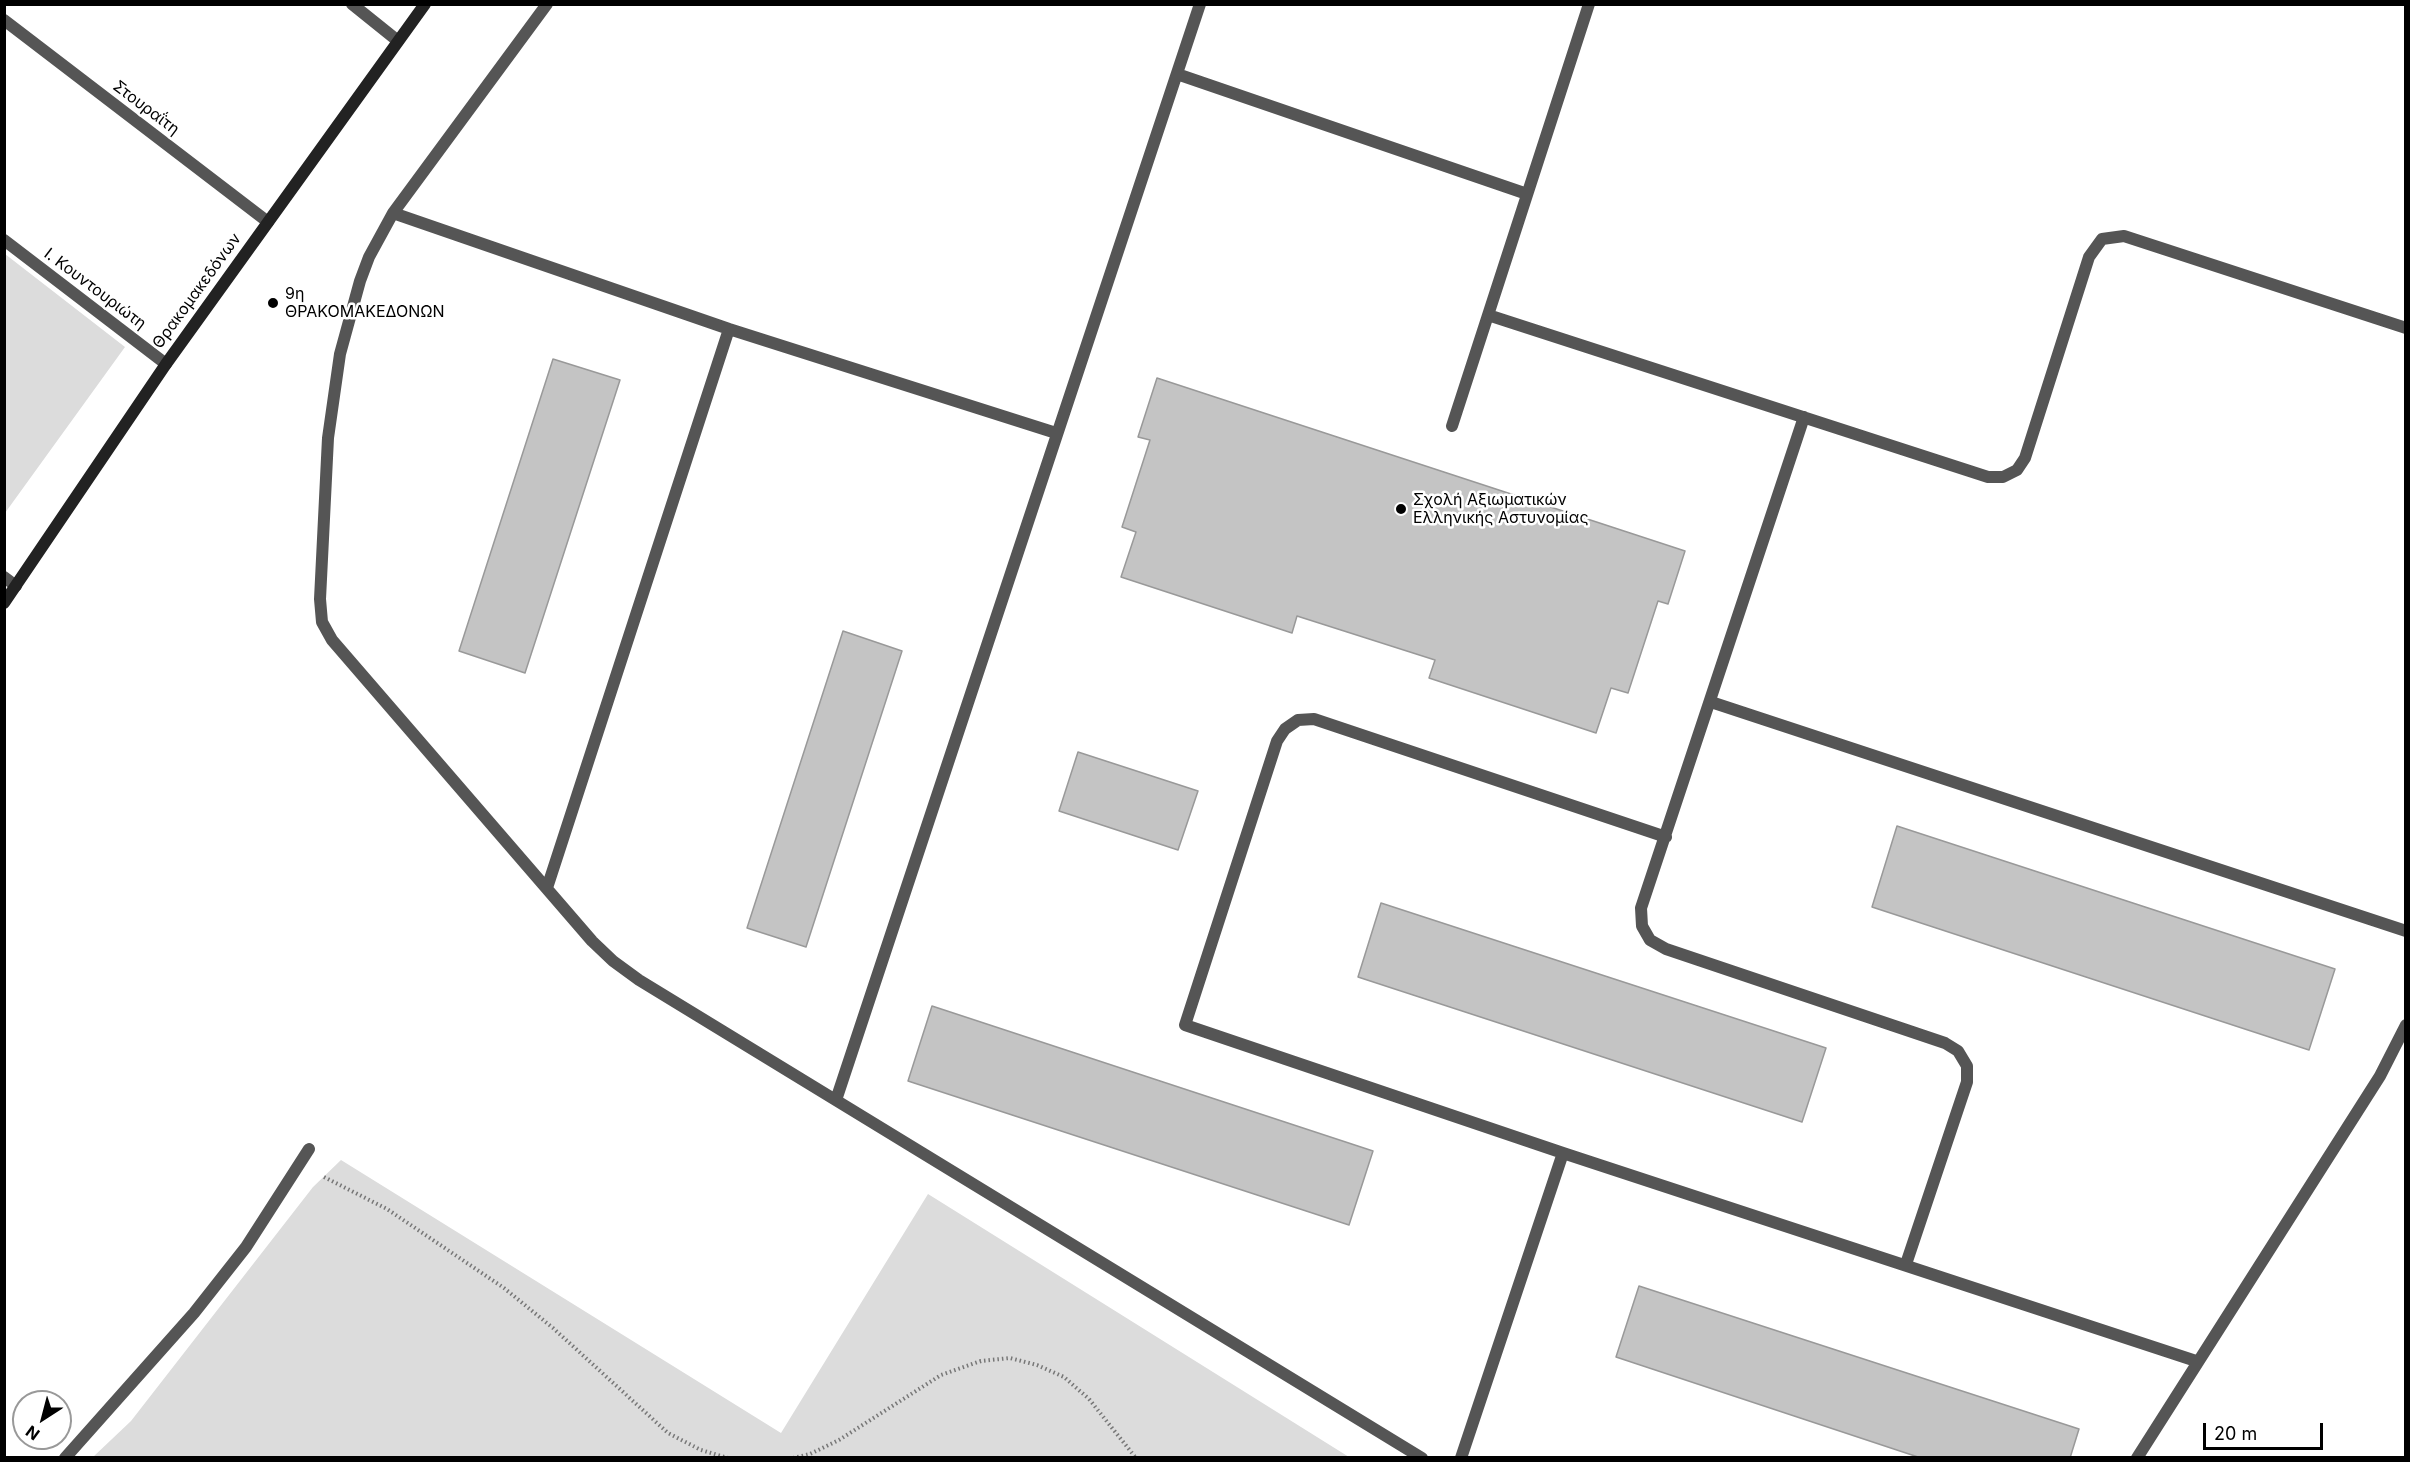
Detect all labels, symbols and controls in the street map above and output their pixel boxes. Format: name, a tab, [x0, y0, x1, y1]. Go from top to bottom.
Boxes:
street label: Στουραΐτη	[109, 77, 183, 139]
street label: Θρακομακεδόνων	[149, 230, 245, 352]
street label: Ι. Κουντουριώτη	[40, 244, 150, 334]
place label: 9η ΘΡΑΚΟΜΑΚΕΔΟΝΩΝ	[285, 284, 445, 322]
marker: 9η ΘΡΑΚΟΜΑΚΕΔΟΝΩΝ	[266, 296, 280, 310]
place label: Σχολή Αξιωματικών Ελληνικής Αστυνομίας	[1413, 490, 1589, 528]
marker: Σχολή Αξιωματικών Ελληνικής Αστυνομίας	[1394, 502, 1408, 516]
north arrow	[12, 1390, 72, 1450]
scale bar	[2206, 1411, 2326, 1449]
text: N	[22, 1421, 43, 1445]
text: 20 m	[2214, 1423, 2257, 1444]

